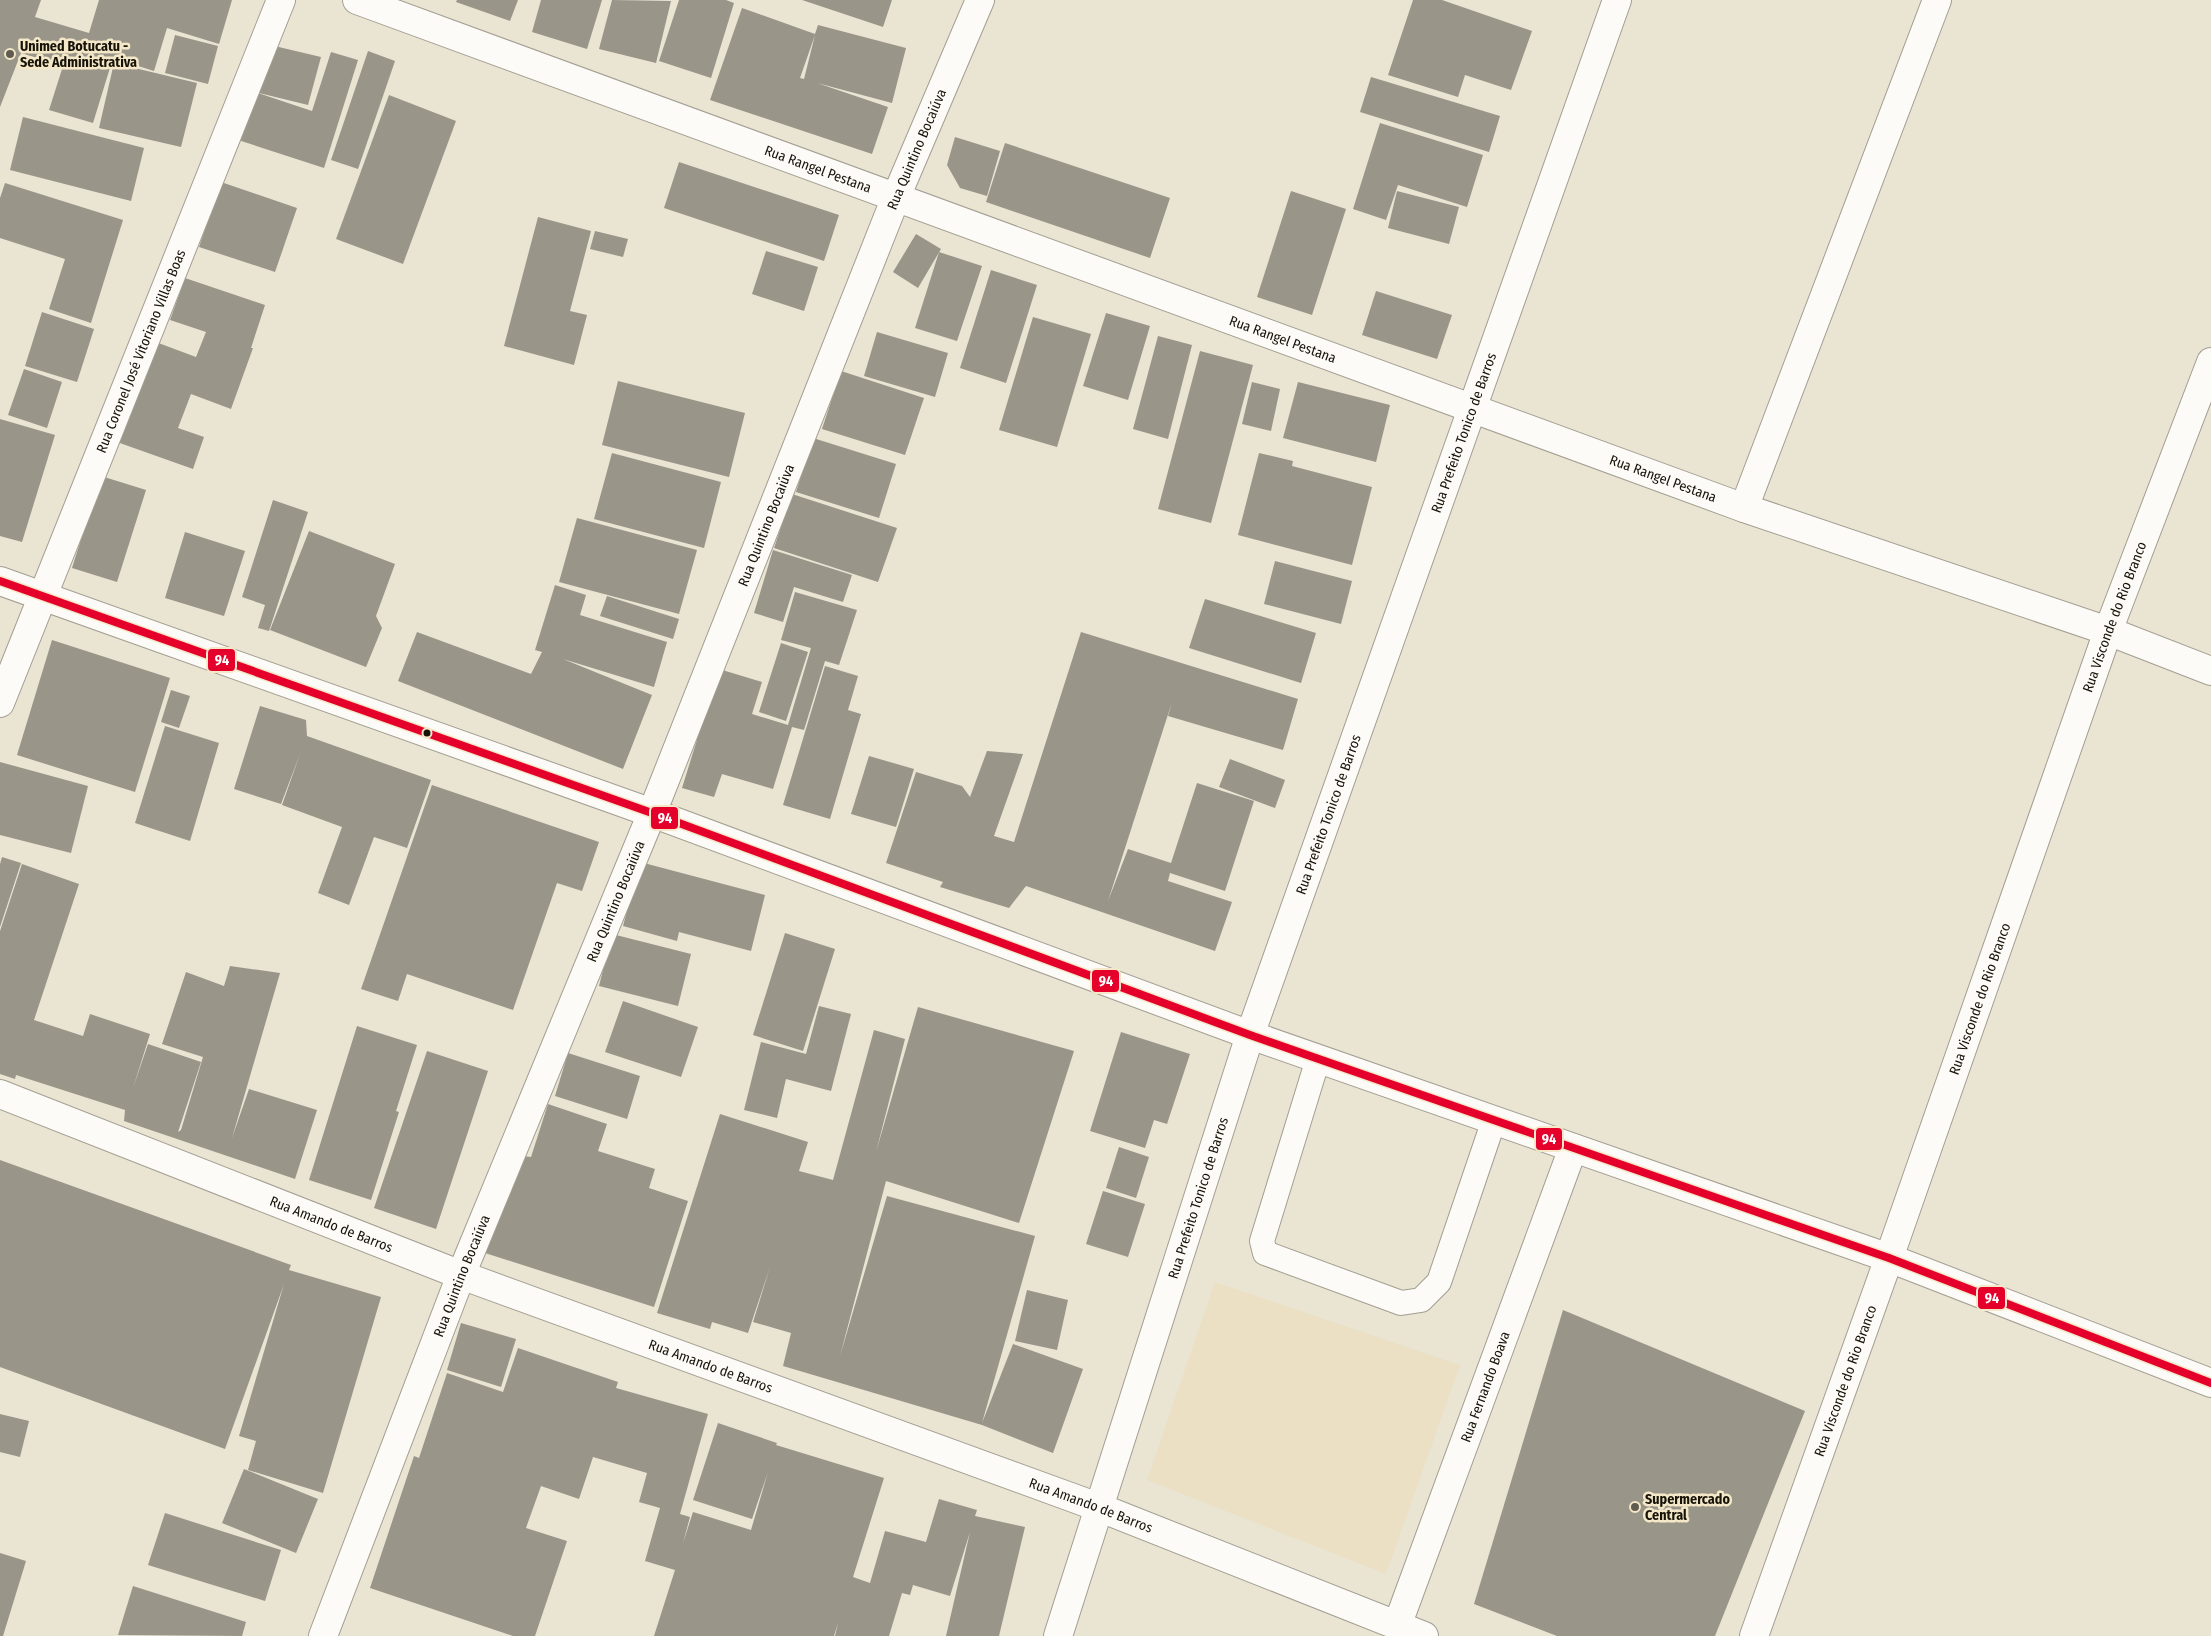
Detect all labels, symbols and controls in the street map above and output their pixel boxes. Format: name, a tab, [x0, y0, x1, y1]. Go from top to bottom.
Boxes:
place label: Unimed Botucatu - Sede Administrativa	[20, 38, 137, 71]
marker: Unimed Botucatu - Sede Administrativa	[4, 48, 16, 60]
street label: Rua Quintino Bocaiúva	[884, 86, 950, 212]
street label: Rua Rangel Pestana	[762, 142, 874, 197]
street label: Rua Coronel José Vitoriano Villas Boas	[93, 247, 189, 455]
street label: Rua Rangel Pestana	[1227, 312, 1339, 367]
street label: Rua Prefeito Tonico de Barros	[1428, 350, 1500, 515]
street label: Rua Rangel Pestana	[1607, 452, 1719, 506]
street label: Rua Quintino Bocaiúva	[735, 462, 798, 589]
street label: Rua Visconde do Rio Branco	[2079, 539, 2150, 695]
line badge: 94	[207, 648, 236, 672]
text: 94	[215, 652, 229, 669]
unlabelled marker	[422, 728, 432, 738]
street label: Rua Prefeito Tonico de Barros	[1292, 732, 1365, 897]
line badge: 94	[650, 806, 679, 830]
text: 94	[658, 810, 672, 827]
street label: Rua Quintino Bocaiúva	[583, 838, 649, 965]
street label: Rua Visconde do Rio Branco	[1946, 921, 2014, 1077]
line badge: 94	[1091, 969, 1120, 993]
text: 94	[1099, 973, 1113, 990]
street label: Rua Prefeito Tonico de Barros	[1165, 1115, 1232, 1281]
line badge: 94	[1535, 1127, 1563, 1151]
text: 94	[1542, 1131, 1556, 1148]
street label: Rua Amando de Barros	[267, 1193, 395, 1256]
street label: Rua Quintino Bocaiúva	[430, 1212, 494, 1339]
line badge: 94	[1977, 1286, 2006, 1310]
text: 94	[1985, 1290, 1999, 1307]
street label: Rua Visconde do Rio Branco	[1811, 1303, 1880, 1459]
street label: Rua Fernando Boava	[1457, 1329, 1514, 1445]
street label: Rua Amando de Barros	[646, 1336, 775, 1397]
street label: Rua Amando de Barros	[1027, 1475, 1155, 1537]
place label: Supermercado Central	[1645, 1491, 1730, 1524]
marker: Supermercado Central	[1629, 1501, 1641, 1513]

